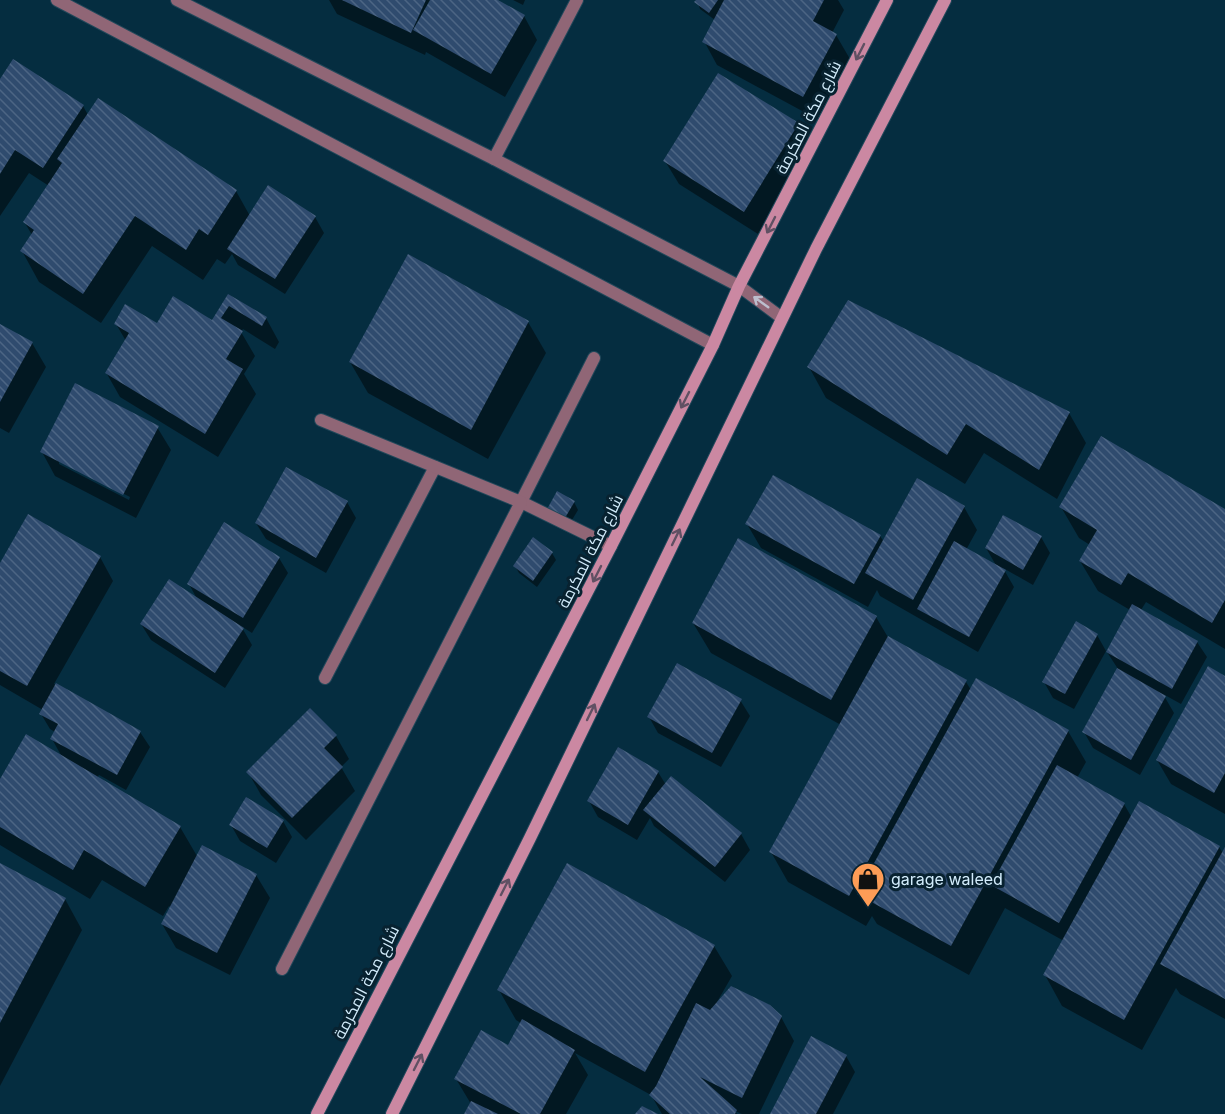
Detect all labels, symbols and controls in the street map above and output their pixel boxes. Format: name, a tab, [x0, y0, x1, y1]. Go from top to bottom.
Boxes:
one-way arrow	[854, 43, 866, 60]
street label: شارع مكة المكرمة	[771, 57, 847, 178]
one-way arrow	[764, 216, 776, 234]
one-way arrow	[753, 296, 769, 308]
one-way arrow	[679, 391, 690, 409]
street label: شارع مكة المكرمة	[553, 491, 629, 612]
one-way arrow	[671, 528, 683, 546]
one-way arrow	[591, 565, 602, 583]
one-way arrow	[586, 704, 598, 722]
shop icon: garage waleed	[850, 861, 886, 908]
place label: garage waleed	[891, 869, 1003, 889]
one-way arrow	[500, 879, 512, 897]
street label: شارع مكة المكرمة	[329, 922, 405, 1043]
one-way arrow	[413, 1053, 424, 1071]

